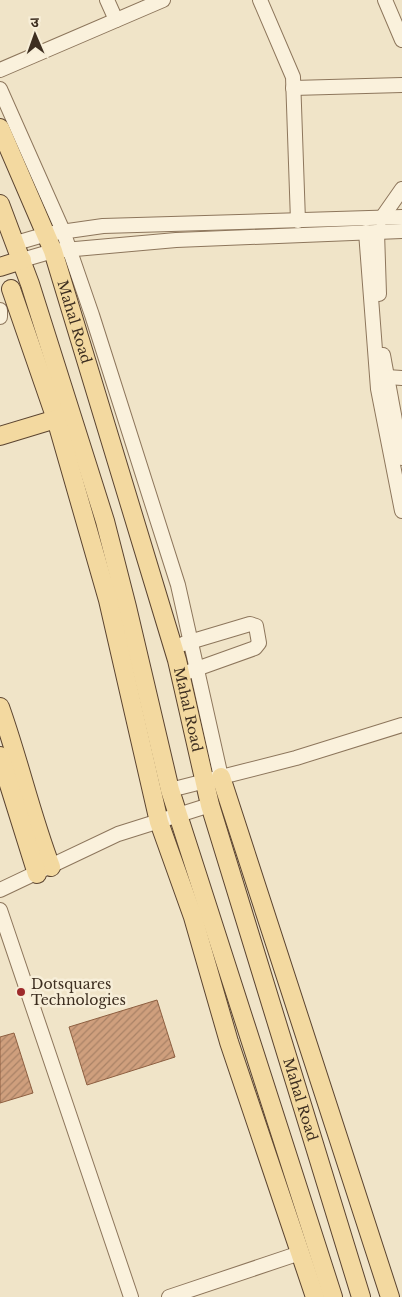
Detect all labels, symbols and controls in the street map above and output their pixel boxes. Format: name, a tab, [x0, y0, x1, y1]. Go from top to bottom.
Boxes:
north arrow	[10, 10, 60, 60]
text: उ	[30, 13, 40, 31]
street label: Mahal Road	[53, 278, 96, 366]
street label: Mahal Road	[170, 665, 207, 754]
place label: Dotsquares Technologies	[31, 975, 126, 1009]
marker: Dotsquares Technologies	[15, 986, 27, 998]
street label: Mahal Road	[279, 1056, 322, 1144]

